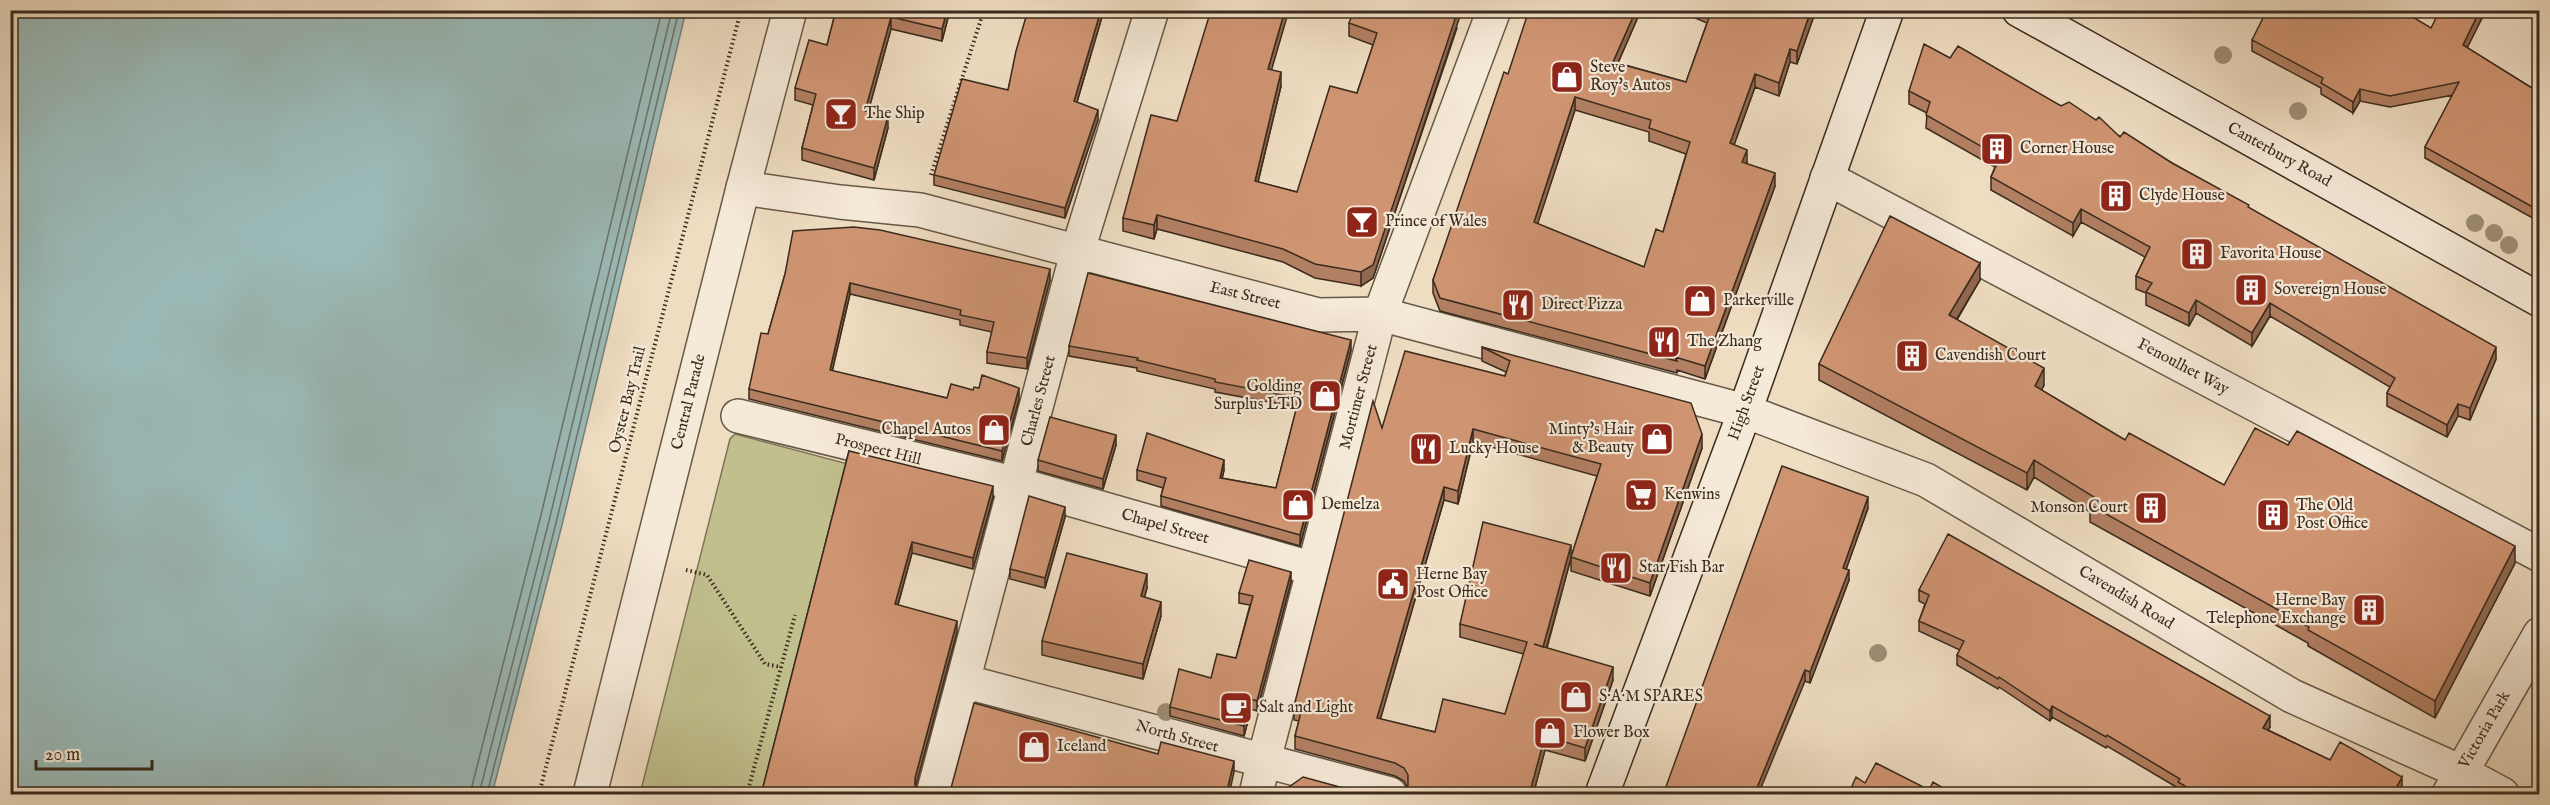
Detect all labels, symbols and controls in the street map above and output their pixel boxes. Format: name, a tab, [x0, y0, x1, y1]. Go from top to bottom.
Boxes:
place label: Steve Roy's Autos	[1590, 58, 1671, 96]
shop icon: Steve Roy's Autos	[1549, 59, 1585, 95]
bar icon: The Ship	[823, 96, 859, 132]
place label: The Ship	[864, 104, 925, 124]
street label: Canterbury Road	[2224, 118, 2335, 192]
building icon: Corner House	[1979, 131, 2015, 167]
place label: Corner House	[2020, 139, 2114, 159]
building icon: Clyde House	[2098, 178, 2134, 214]
place label: Clyde House	[2139, 186, 2225, 206]
bar icon: Prince of Wales	[1344, 204, 1380, 240]
place label: Prince of Wales	[1385, 212, 1487, 232]
building icon: Favorita House	[2179, 236, 2215, 272]
place label: Favorita House	[2220, 244, 2322, 264]
building icon: Sovereign House	[2233, 272, 2269, 308]
street label: East Street	[1207, 278, 1283, 315]
place label: Sovereign House	[2274, 280, 2387, 300]
shop icon: Parkerville	[1682, 283, 1718, 319]
restaurant icon: Direct Pizza	[1500, 287, 1536, 323]
place label: Parkerville	[1723, 291, 1794, 311]
place label: Direct Pizza	[1541, 295, 1623, 315]
restaurant icon: The Zhang	[1646, 324, 1682, 360]
place label: The Zhang	[1687, 332, 1762, 352]
street label: Fenoulhet Way	[2134, 334, 2232, 400]
building icon: Cavendish Court	[1894, 338, 1930, 374]
street label: Mortimer Street	[1335, 342, 1383, 452]
street label: Oyster Bay Trail	[605, 344, 651, 456]
place label: Cavendish Court	[1935, 346, 2047, 366]
street label: Central Parade	[667, 352, 711, 452]
street label: Charles Street	[1017, 353, 1061, 449]
street label: High Street	[1724, 362, 1770, 443]
place label: Golding Surplus LTD	[1214, 377, 1302, 415]
shop icon: Golding Surplus LTD	[1307, 378, 1343, 414]
shop icon: Chapel Autos	[976, 412, 1012, 448]
place label: Chapel Autos	[881, 420, 971, 440]
place label: Minty's Hair & Beauty	[1549, 420, 1634, 458]
shop icon: Minty's Hair & Beauty	[1639, 421, 1675, 457]
street label: Prospect Hill	[833, 430, 924, 471]
restaurant icon: Lucky House	[1408, 431, 1444, 467]
place label: Lucky House	[1449, 439, 1539, 459]
supermarket icon: Kenwins	[1623, 477, 1659, 513]
place label: Kenwins	[1664, 485, 1721, 505]
shop icon: Demelza	[1280, 487, 1316, 523]
building icon: Monson Court	[2133, 490, 2169, 526]
place label: Demelza	[1321, 495, 1380, 515]
place label: The Old Post Office	[2296, 496, 2368, 534]
building icon: The Old Post Office	[2255, 497, 2291, 533]
place label: Monson Court	[2030, 498, 2129, 518]
street label: Chapel Street	[1119, 505, 1212, 549]
restaurant icon: Star Fish Bar	[1598, 550, 1634, 586]
place label: Star Fish Bar	[1639, 558, 1725, 578]
street label: Cavendish Road	[2075, 562, 2178, 635]
place label: Herne Bay Post Office	[1416, 565, 1488, 603]
public building icon: Herne Bay Post Office	[1375, 566, 1411, 602]
place label: Herne Bay Telephone Exchange	[2206, 591, 2346, 629]
building icon: Herne Bay Telephone Exchange	[2351, 592, 2387, 628]
shop icon: S·A·M SPARES	[1558, 679, 1594, 715]
place label: S·A·M SPARES	[1599, 687, 1703, 707]
street label: Victoria Park	[2454, 687, 2516, 773]
cafe icon: Salt and Light	[1218, 690, 1254, 726]
place label: Salt and Light	[1259, 698, 1354, 718]
shop icon: Flower Box	[1532, 715, 1568, 751]
street label: North Street	[1133, 716, 1221, 758]
place label: Flower Box	[1573, 723, 1650, 743]
shop icon: Iceland	[1016, 729, 1052, 765]
scale bar	[36, 733, 152, 771]
place label: Iceland	[1057, 737, 1107, 757]
text: 20 m	[45, 744, 80, 767]

